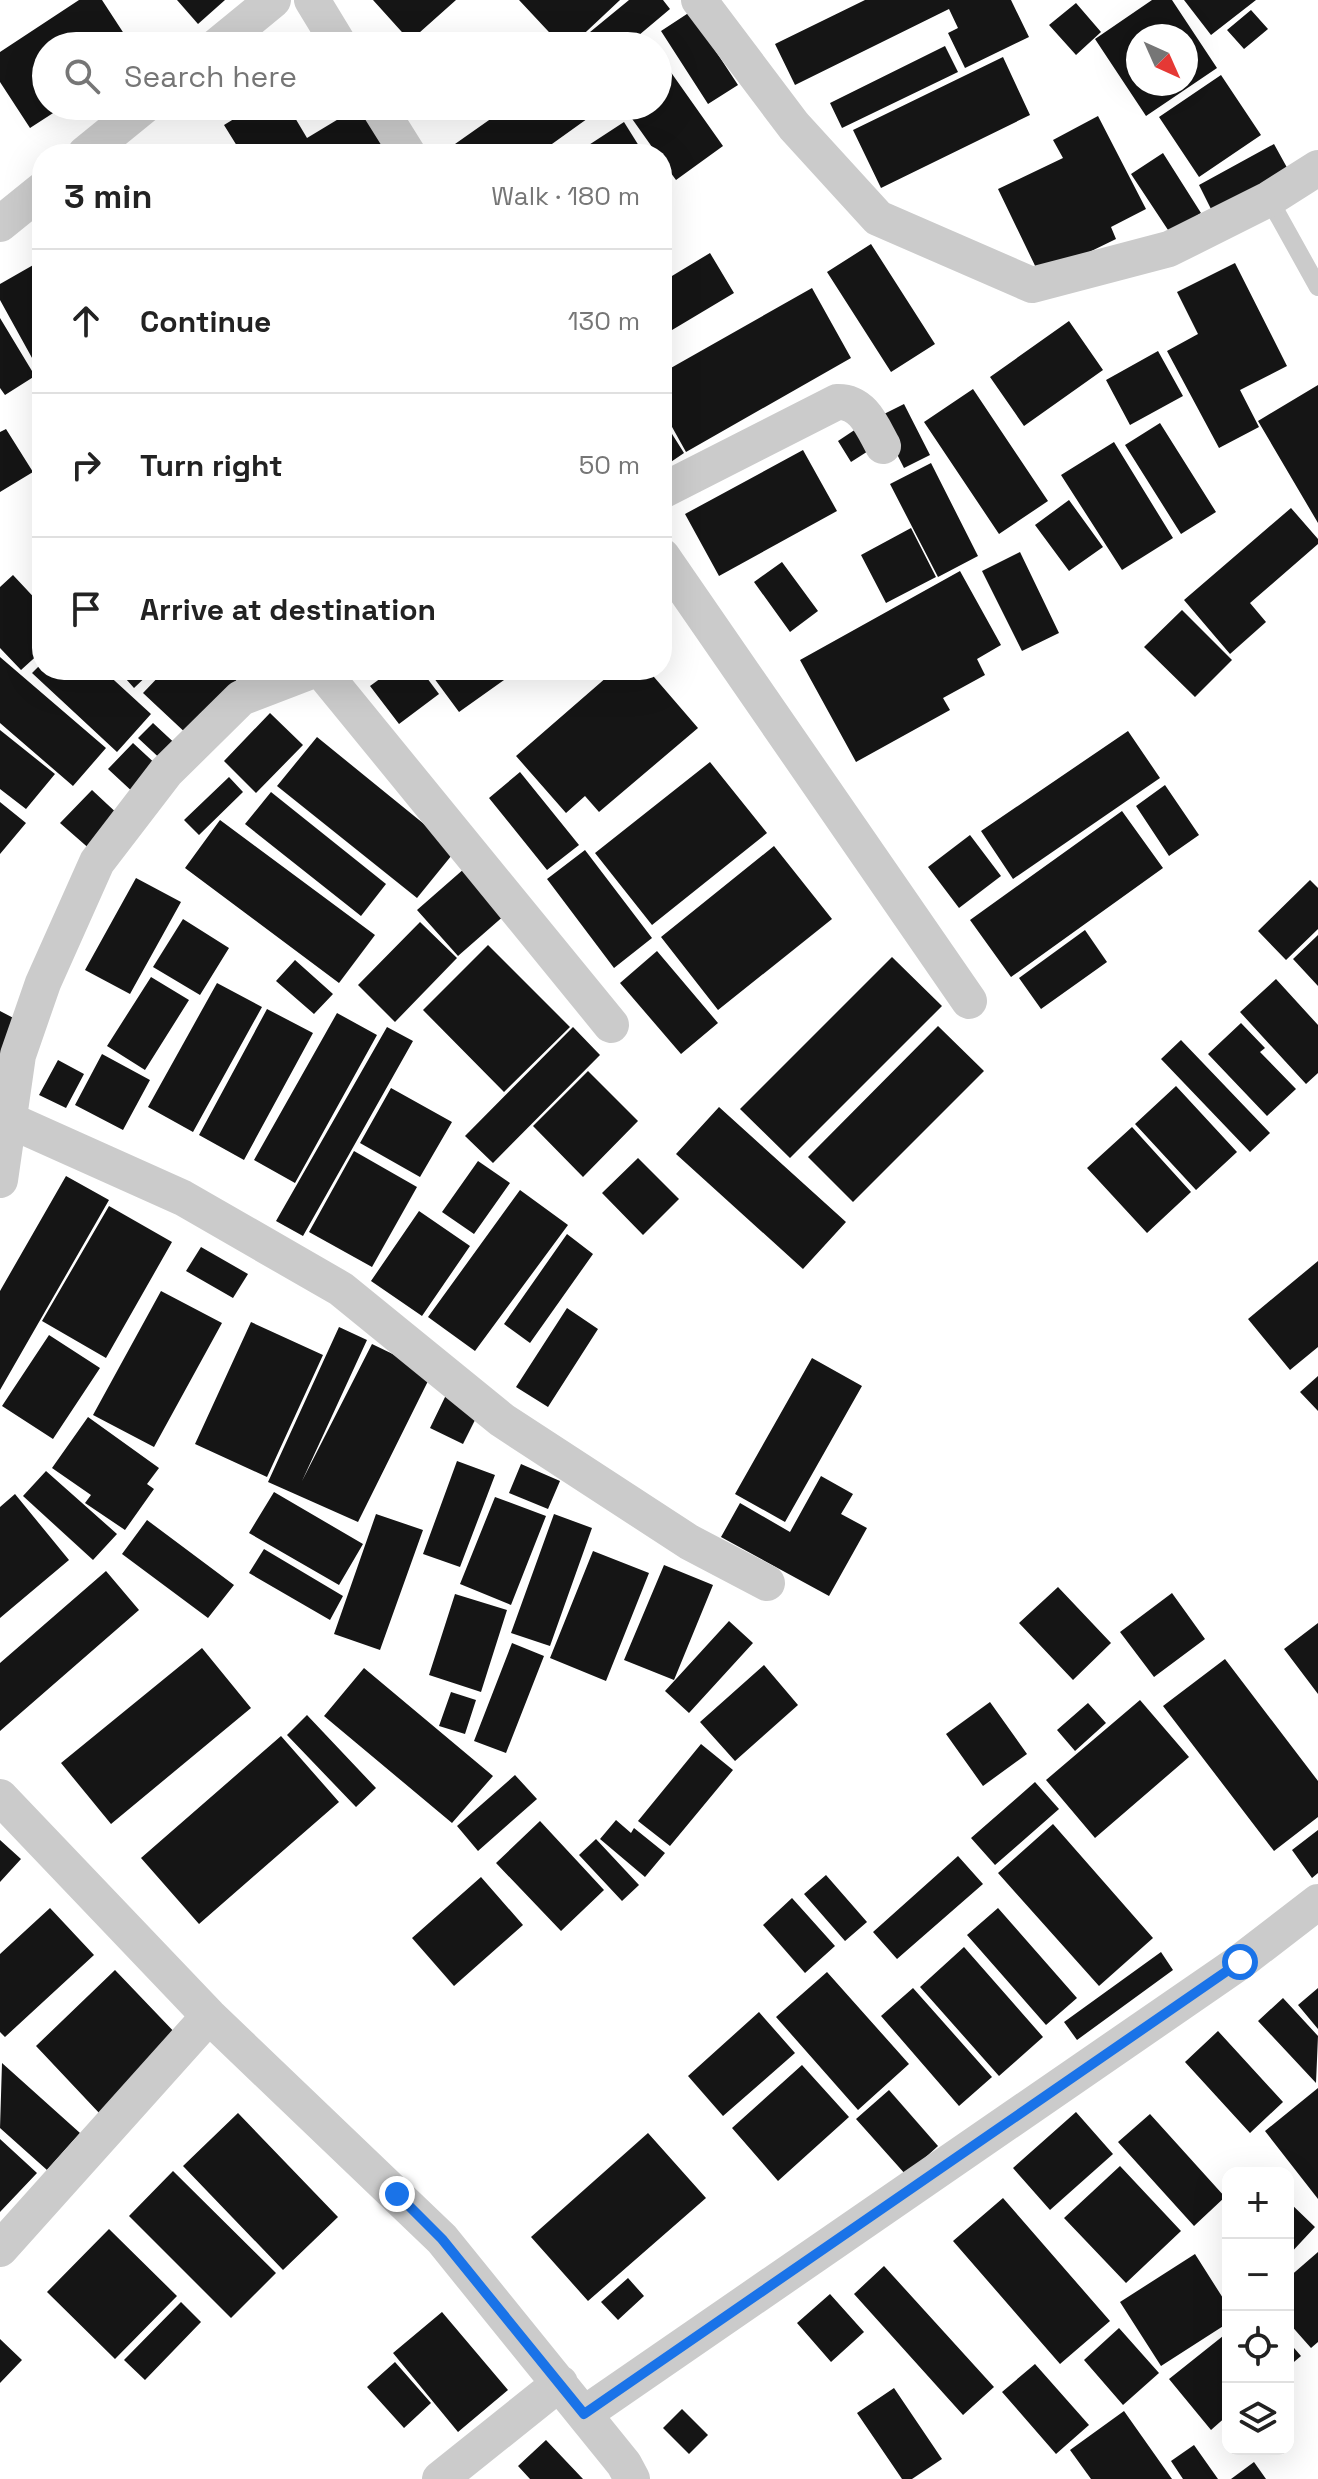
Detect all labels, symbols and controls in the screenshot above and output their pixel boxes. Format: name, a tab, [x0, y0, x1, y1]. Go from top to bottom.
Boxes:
north arrow	[1126, 24, 1198, 96]
search box	[32, 32, 672, 120]
icon: search	[60, 54, 104, 98]
text: Search here	[124, 57, 297, 96]
text: 3 min	[64, 175, 152, 218]
text: Walk · 180 m	[491, 179, 640, 213]
icon: ahead	[64, 299, 108, 343]
text: Continue	[140, 302, 271, 341]
text: 130 m	[568, 304, 640, 338]
icon: right	[64, 443, 108, 487]
text: Turn right	[140, 446, 283, 485]
text: 50 m	[579, 448, 640, 482]
icon: arrive	[64, 587, 108, 631]
text: Arrive at destination	[140, 590, 436, 629]
route start	[1222, 1944, 1258, 1980]
map controls	[1222, 2167, 1294, 2455]
button: +	[1222, 2167, 1294, 2239]
route end	[379, 2176, 415, 2212]
button: −	[1222, 2239, 1294, 2311]
button: locate	[1222, 2311, 1294, 2383]
button: layers	[1222, 2383, 1294, 2455]

